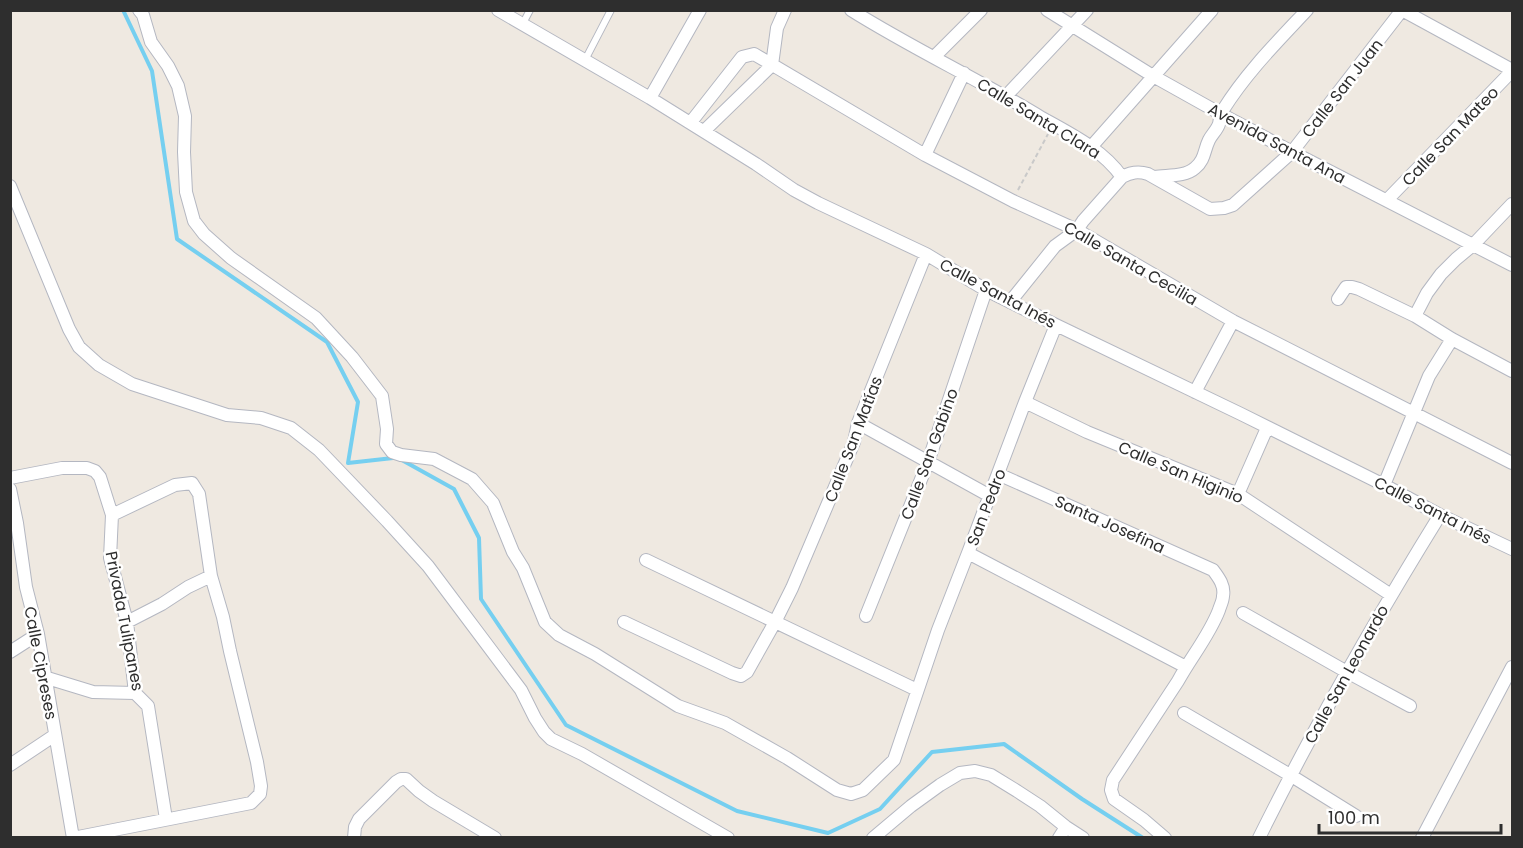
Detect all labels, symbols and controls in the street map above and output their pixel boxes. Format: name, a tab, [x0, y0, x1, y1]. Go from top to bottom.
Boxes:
street label: Calle San Juan	[1296, 34, 1388, 143]
street label: Calle Santa Clara	[973, 72, 1105, 164]
street label: Calle San Mateo	[1397, 81, 1504, 191]
street label: Avenida Santa Ana	[1204, 97, 1350, 190]
street label: Calle Santa Cecilia	[1060, 216, 1202, 311]
street label: Calle Santa Inés	[935, 253, 1060, 334]
street label: Calle San Matías	[819, 373, 888, 506]
street label: Calle San Gabino	[895, 385, 964, 523]
street label: Calle San Higinio	[1115, 436, 1247, 509]
street label: San Pedro	[961, 465, 1012, 549]
street label: Calle Santa Inés	[1370, 471, 1495, 550]
street label: Santa Josefina	[1051, 490, 1169, 559]
street label: Privada Tulipanes	[100, 549, 149, 693]
street label: Calle San Leonardo	[1299, 601, 1394, 748]
street label: Calle Cipreses	[18, 605, 63, 722]
scale bar	[1319, 797, 1500, 835]
text: 100 m	[1328, 805, 1380, 830]

